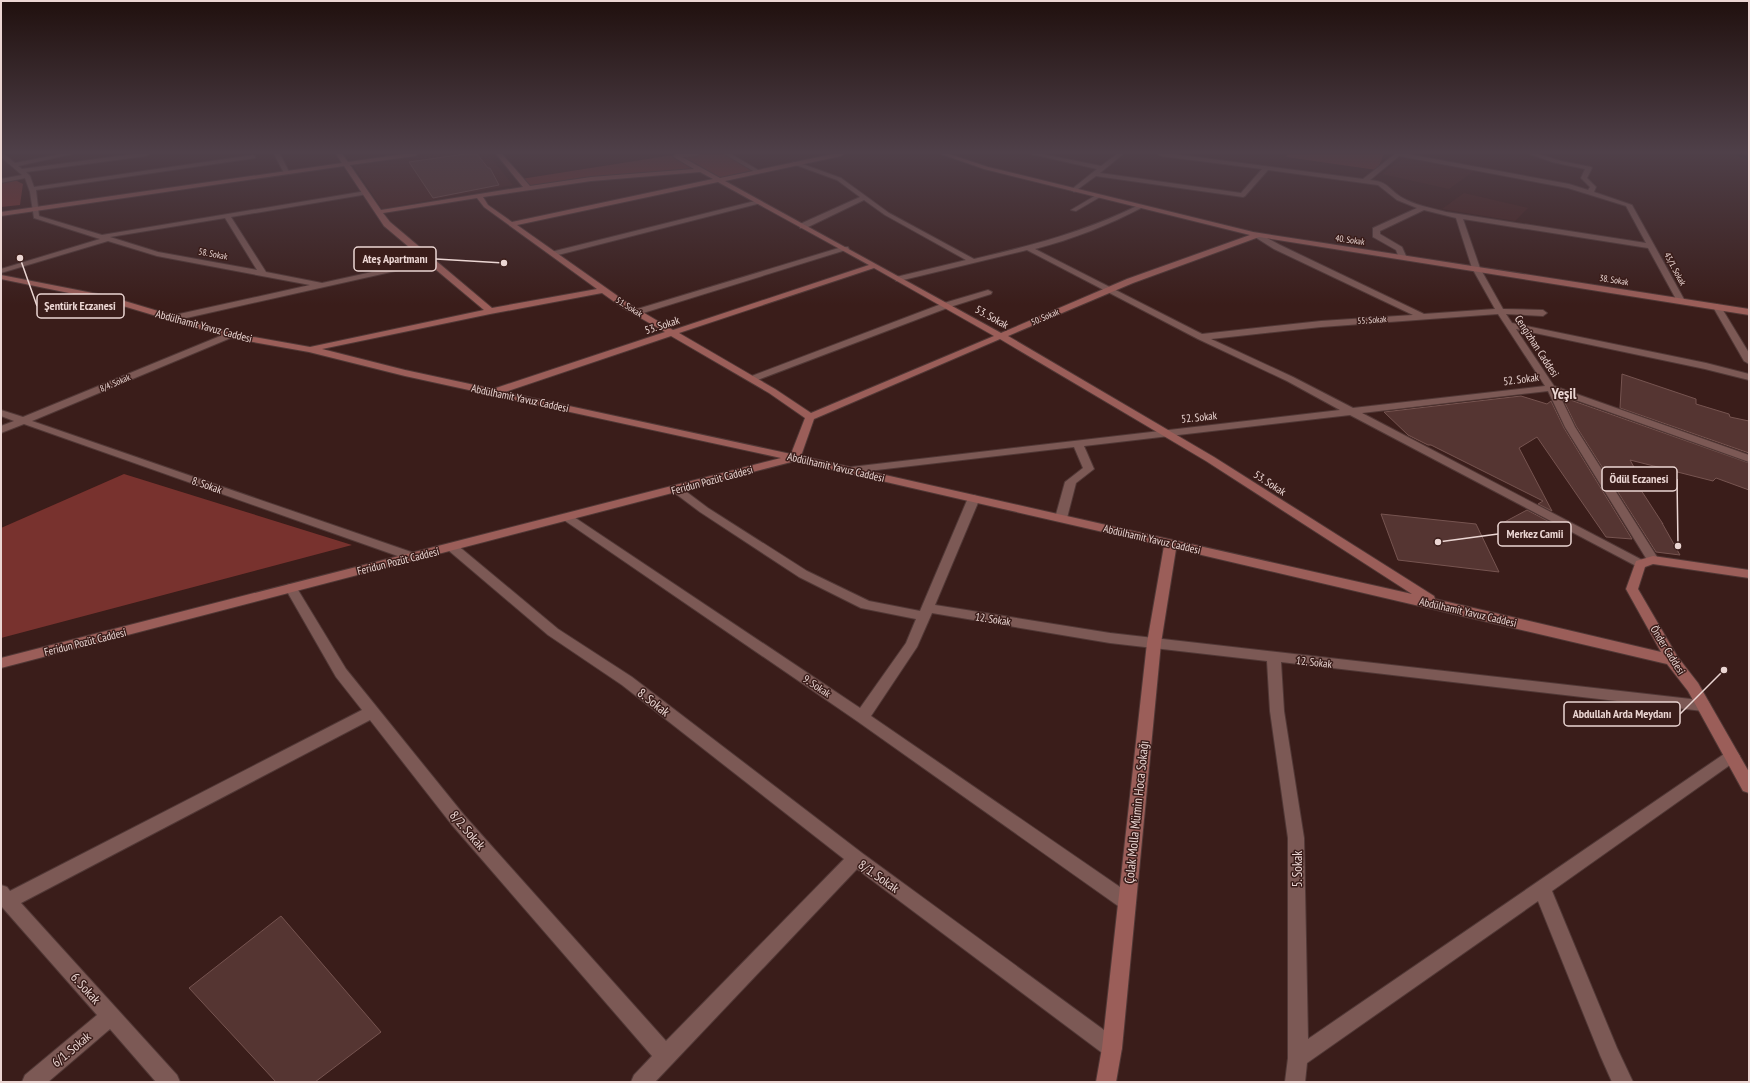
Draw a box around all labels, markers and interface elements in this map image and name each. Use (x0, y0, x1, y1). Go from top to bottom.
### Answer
street label: 40. Sokak (1335, 232, 1366, 247)
street label: 58. Sokak (198, 245, 229, 262)
callout: Ateş Apartmanı (354, 247, 436, 271)
street label: 43/1. Sokak (1662, 250, 1689, 288)
text: Ateş Apartmanı (361, 251, 428, 266)
street label: 38. Sokak (1599, 272, 1630, 287)
callout: Şentürk Eczanesi (37, 294, 124, 318)
street label: 51. Sokak (614, 294, 645, 319)
text: Şentürk Eczanesi (44, 298, 116, 313)
street label: 53. Sokak (973, 302, 1012, 332)
street label: Abdülhamit Yavuz Caddesi (154, 306, 254, 346)
street label: 50. Sokak (1029, 306, 1061, 327)
street label: Cengizhan Caddesi (1512, 312, 1562, 380)
street label: 53. Sokak (643, 313, 682, 337)
street label: 55. Sokak (1357, 313, 1387, 326)
street label: 52. Sokak (1502, 370, 1540, 388)
street label: 8/4. Sokak (98, 371, 132, 394)
street label: Abdülhamit Yavuz Caddesi (470, 381, 570, 415)
district label: Yeşil (1551, 384, 1577, 403)
street label: 52. Sokak (1180, 408, 1218, 426)
street label: Abdülhamit Yavuz Caddesi (786, 449, 886, 485)
street label: Feridun Pozüt Caddesi (670, 462, 754, 498)
street label: 53. Sokak (1251, 467, 1289, 499)
callout: Ödül Eczanesi (1602, 467, 1677, 491)
text: Ödül Eczanesi (1610, 471, 1669, 486)
street label: 8. Sokak (190, 473, 225, 497)
street label: Abdülhamit Yavuz Caddesi (1102, 521, 1202, 557)
callout: Merkez Camii (1498, 522, 1571, 546)
text: Merkez Camii (1507, 526, 1564, 541)
street label: Feridun Pozüt Caddesi (356, 544, 440, 578)
street label: Abdülhamit Yavuz Caddesi (1418, 594, 1518, 630)
street label: 12. Sokak (974, 609, 1013, 629)
street label: Önder Caddesi (1647, 623, 1689, 677)
street label: Feridun Pozüt Caddesi (43, 625, 127, 659)
street label: 12. Sokak (1295, 653, 1333, 671)
street label: 9. Sokak (800, 672, 834, 701)
street label: 8. Sokak (634, 684, 673, 720)
callout: Abdullah Arda Meydanı (1564, 702, 1680, 726)
text: Abdullah Arda Meydanı (1572, 706, 1672, 721)
street label: Çolak Molla Mümin Hoca Sokağı (1121, 740, 1152, 884)
street label: 8/2. Sokak (446, 807, 489, 853)
street label: 5. Sokak (1289, 851, 1306, 887)
street label: 8/1. Sokak (855, 856, 903, 897)
street label: 6. Sokak (67, 969, 104, 1008)
street label: 6/1. Sokak (48, 1028, 94, 1071)

